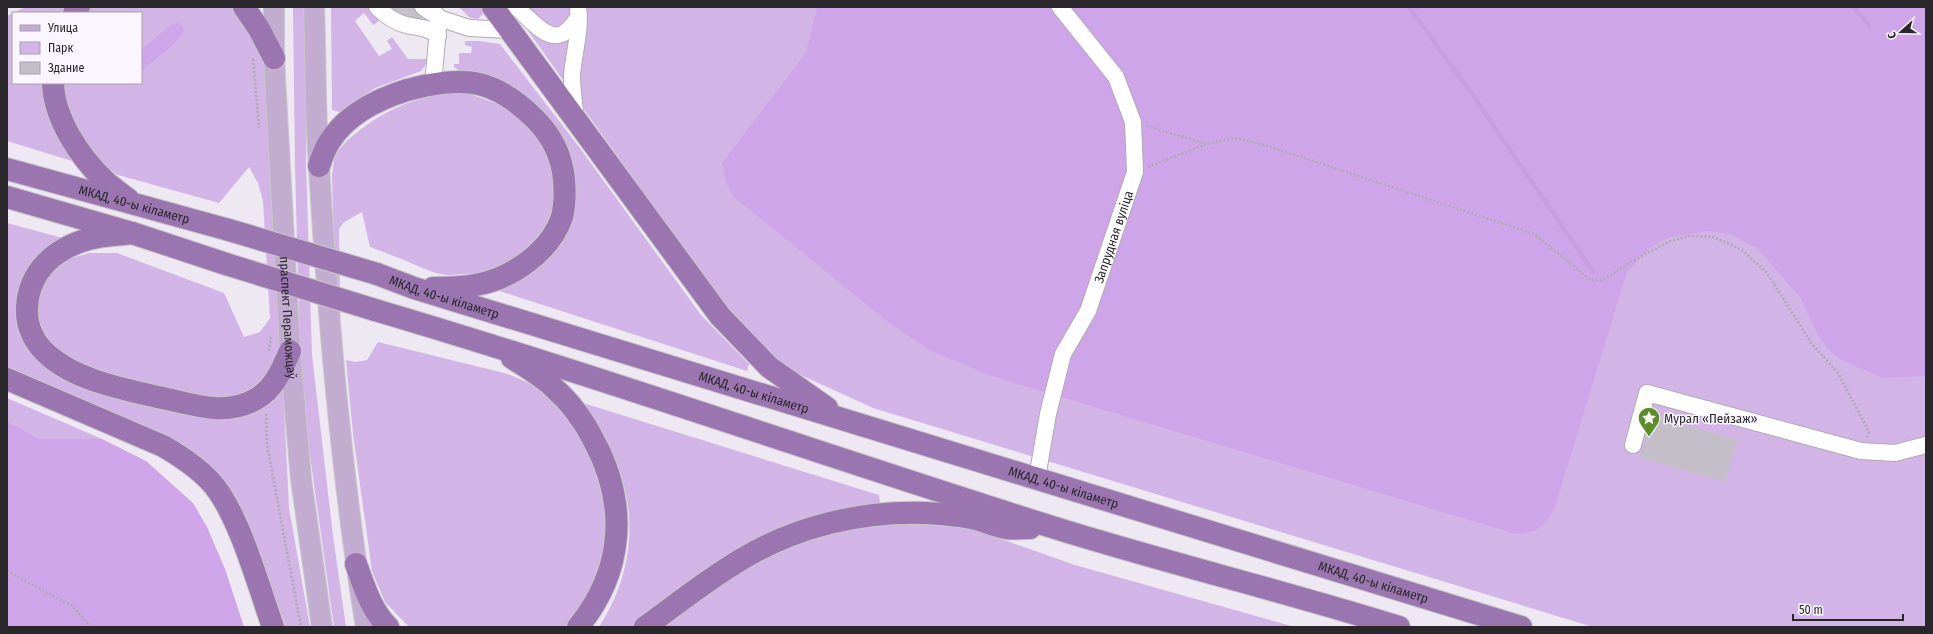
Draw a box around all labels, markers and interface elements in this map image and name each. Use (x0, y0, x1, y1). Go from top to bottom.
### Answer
legend (12, 12, 142, 84)
north arrow (1881, 12, 1921, 52)
text: Улица (47, 21, 78, 35)
text: С (1885, 30, 1899, 40)
text: Парк (48, 41, 74, 55)
text: Здание (48, 61, 84, 75)
street label: МКАД, 40-ы кіламетр (77, 182, 191, 227)
street label: Запрудная вуліца (1091, 189, 1136, 285)
street label: праспект Пераможцаў (277, 256, 299, 380)
street label: МКАД, 40-ы кіламетр (387, 272, 501, 322)
street label: МКАД, 40-ы кіламетр (697, 369, 811, 416)
place icon: Мурал «Пейзаж» (1636, 405, 1662, 438)
place label: Мурал «Пейзаж» (1664, 411, 1758, 426)
street label: МКАД, 40-ы кіламетр (1007, 464, 1120, 511)
street label: МКАД, 40-ы кіламетр (1316, 558, 1430, 606)
scale bar (1793, 596, 1903, 622)
text: 50 m (1799, 603, 1823, 617)

